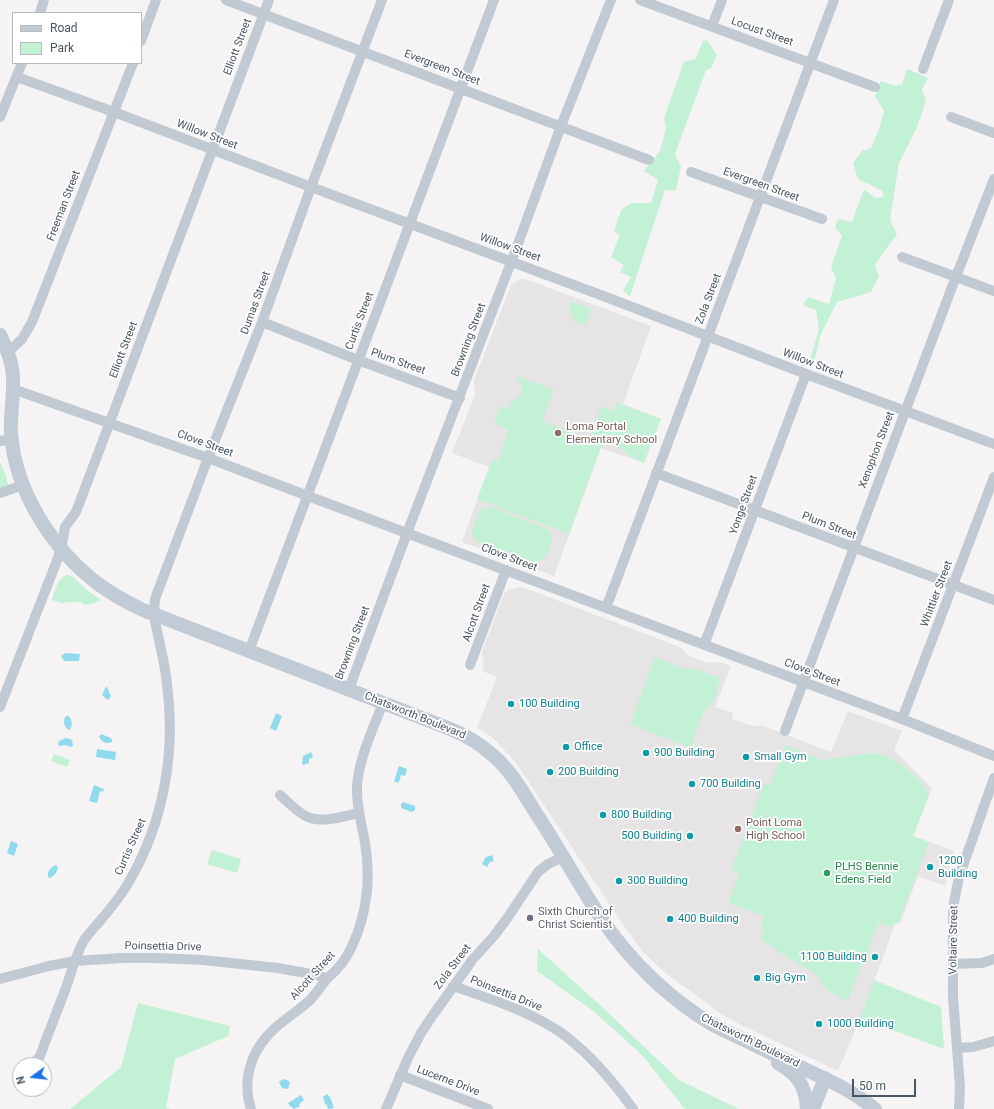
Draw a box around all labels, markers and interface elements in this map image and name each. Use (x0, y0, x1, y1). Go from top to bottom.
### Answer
legend (12, 12, 142, 64)
street label: Locust Street (729, 15, 795, 49)
street label: Elliott Street (221, 17, 255, 77)
text: Road (50, 21, 78, 35)
text: Park (50, 41, 74, 55)
street label: Evergreen Street (402, 47, 482, 89)
street label: Willow Street (175, 117, 239, 153)
street label: Evergreen Street (721, 165, 801, 205)
street label: Freeman Street (44, 169, 84, 243)
street label: Willow Street (478, 231, 542, 265)
street label: Dumas Street (238, 270, 274, 336)
street label: Zola Street (693, 272, 725, 326)
street label: Curtis Street (343, 290, 377, 352)
street label: Browning Street (449, 301, 489, 379)
street label: Elliott Street (107, 320, 141, 380)
street label: Plum Street (369, 346, 427, 378)
street label: Willow Street (781, 346, 845, 382)
street label: Xenophon Street (856, 410, 898, 490)
place label: Loma Portal Elementary School (566, 420, 657, 446)
street label: Clove Street (175, 428, 235, 460)
marker: Loma Portal Elementary School (553, 428, 563, 438)
street label: Yonge Street (727, 473, 761, 537)
street label: Plum Street (800, 510, 858, 542)
street label: Clove Street (479, 541, 539, 575)
street label: Whittier Street (918, 559, 956, 629)
street label: Alcott Street (460, 582, 494, 644)
street label: Browning Street (333, 604, 373, 682)
street label: Clove Street (782, 656, 842, 690)
street label: Chatsworth Boulevard (362, 690, 468, 742)
place label: 100 Building (519, 697, 580, 711)
marker: 100 Building (506, 699, 516, 709)
place label: Office (574, 740, 603, 754)
marker: Office (561, 742, 571, 752)
place label: 900 Building (654, 746, 715, 760)
marker: 900 Building (641, 748, 651, 758)
place label: Small Gym (754, 750, 807, 764)
marker: Small Gym (741, 752, 751, 762)
place label: 200 Building (558, 765, 619, 779)
marker: 200 Building (545, 767, 555, 777)
place label: 700 Building (700, 777, 761, 791)
marker: 700 Building (687, 779, 697, 789)
place label: 800 Building (611, 808, 672, 822)
marker: 800 Building (598, 810, 608, 820)
street label: Curtis Street (113, 816, 149, 878)
place label: Point Loma High School (746, 816, 805, 842)
marker: Point Loma High School (733, 824, 743, 834)
place label: 500 Building (621, 829, 682, 843)
marker: 500 Building (685, 831, 695, 841)
place label: 1200 Building (938, 854, 977, 880)
place label: PLHS Bennie Edens Field (835, 860, 898, 886)
marker: 1200 Building (925, 862, 935, 872)
marker: PLHS Bennie Edens Field (822, 868, 832, 878)
place label: 300 Building (627, 874, 688, 888)
marker: 300 Building (614, 876, 624, 886)
place label: Sixth Church of Christ Scientist (538, 905, 613, 931)
street label: Voltaire Street (947, 905, 961, 975)
place label: 400 Building (678, 912, 739, 926)
marker: Sixth Church of Christ Scientist (525, 913, 535, 923)
marker: 400 Building (665, 914, 675, 924)
street label: Poinsettia Drive (125, 940, 201, 954)
street label: Zola Street (432, 942, 474, 992)
street label: Alcott Street (288, 949, 338, 1003)
place label: 1100 Building (800, 950, 867, 964)
marker: 1100 Building (870, 952, 880, 962)
place label: Big Gym (765, 971, 806, 985)
marker: Big Gym (752, 973, 762, 983)
street label: Poinsettia Drive (468, 974, 544, 1014)
street label: Chatsworth Boulevard (699, 1011, 801, 1071)
place label: 1000 Building (827, 1017, 894, 1031)
marker: 1000 Building (814, 1019, 824, 1029)
north arrow (12, 1057, 52, 1097)
street label: Lucerne Drive (415, 1063, 481, 1099)
scale bar (854, 1071, 918, 1097)
text: N (14, 1075, 28, 1085)
text: 50 m (859, 1079, 886, 1093)

